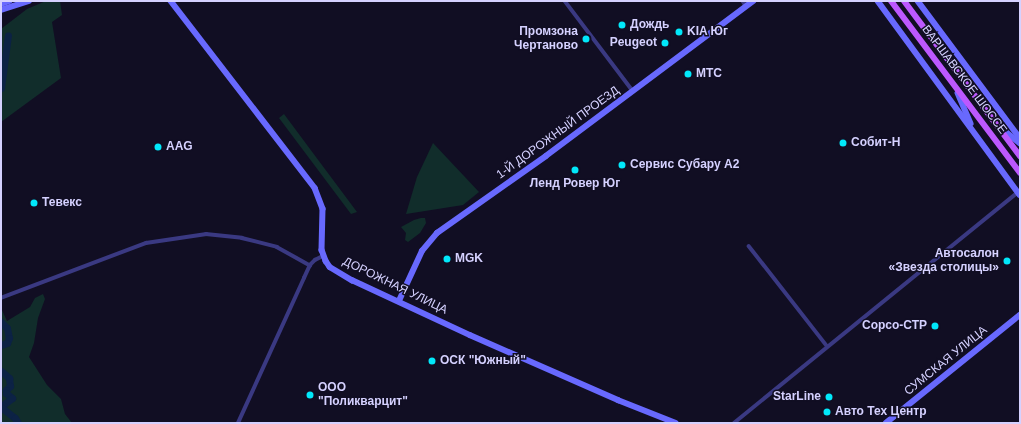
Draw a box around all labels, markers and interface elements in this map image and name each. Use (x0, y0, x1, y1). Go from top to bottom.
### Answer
place label: Дождь (630, 18, 669, 32)
marker: Дождь (617, 20, 627, 30)
street label: ВАРШАВСКОЕ ШОССЕ (919, 23, 1009, 137)
place label: Промзона Чертаново (514, 25, 578, 53)
place label: KIA Юг (687, 25, 728, 39)
marker: KIA Юг (674, 27, 684, 37)
marker: Промзона Чертаново (581, 34, 591, 44)
place label: Peugeot (610, 36, 657, 50)
marker: Peugeot (660, 38, 670, 48)
place label: МТС (696, 67, 722, 81)
marker: МТС (683, 69, 693, 79)
street label: 1-Й ДОРОЖНЫЙ ПРОЕЗД (494, 84, 622, 182)
place label: Собит-Н (851, 136, 900, 150)
marker: Собит-Н (838, 138, 848, 148)
place label: AAG (166, 140, 193, 154)
marker: AAG (153, 142, 163, 152)
place label: Сервис Субару А2 (630, 158, 739, 172)
marker: Сервис Субару А2 (617, 160, 627, 170)
marker: Ленд Ровер Юг (570, 165, 580, 175)
place label: Ленд Ровер Юг (530, 177, 620, 191)
place label: Тевекс (42, 196, 82, 210)
marker: Тевекс (29, 198, 39, 208)
place label: Автосалон «Звезда столицы» (889, 247, 999, 275)
place label: MGK (455, 252, 483, 266)
street label: ДОРОЖНАЯ УЛИЦА (340, 254, 450, 318)
marker: MGK (442, 254, 452, 264)
marker: Автосалон «Звезда столицы» (1002, 256, 1012, 266)
place label: Сорсо-СТР (862, 319, 927, 333)
marker: Сорсо-СТР (930, 321, 940, 331)
street label: СУМСКАЯ УЛИЦА (902, 323, 990, 399)
place label: ОСК "Южный" (440, 354, 526, 368)
marker: ОСК "Южный" (427, 356, 437, 366)
place label: ООО "Поликварцит" (318, 381, 408, 409)
marker: ООО "Поликварцит" (305, 390, 315, 400)
place label: StarLine (773, 390, 821, 404)
marker: StarLine (824, 392, 834, 402)
place label: Авто Тех Центр (835, 405, 927, 419)
marker: Авто Тех Центр (822, 407, 832, 417)

